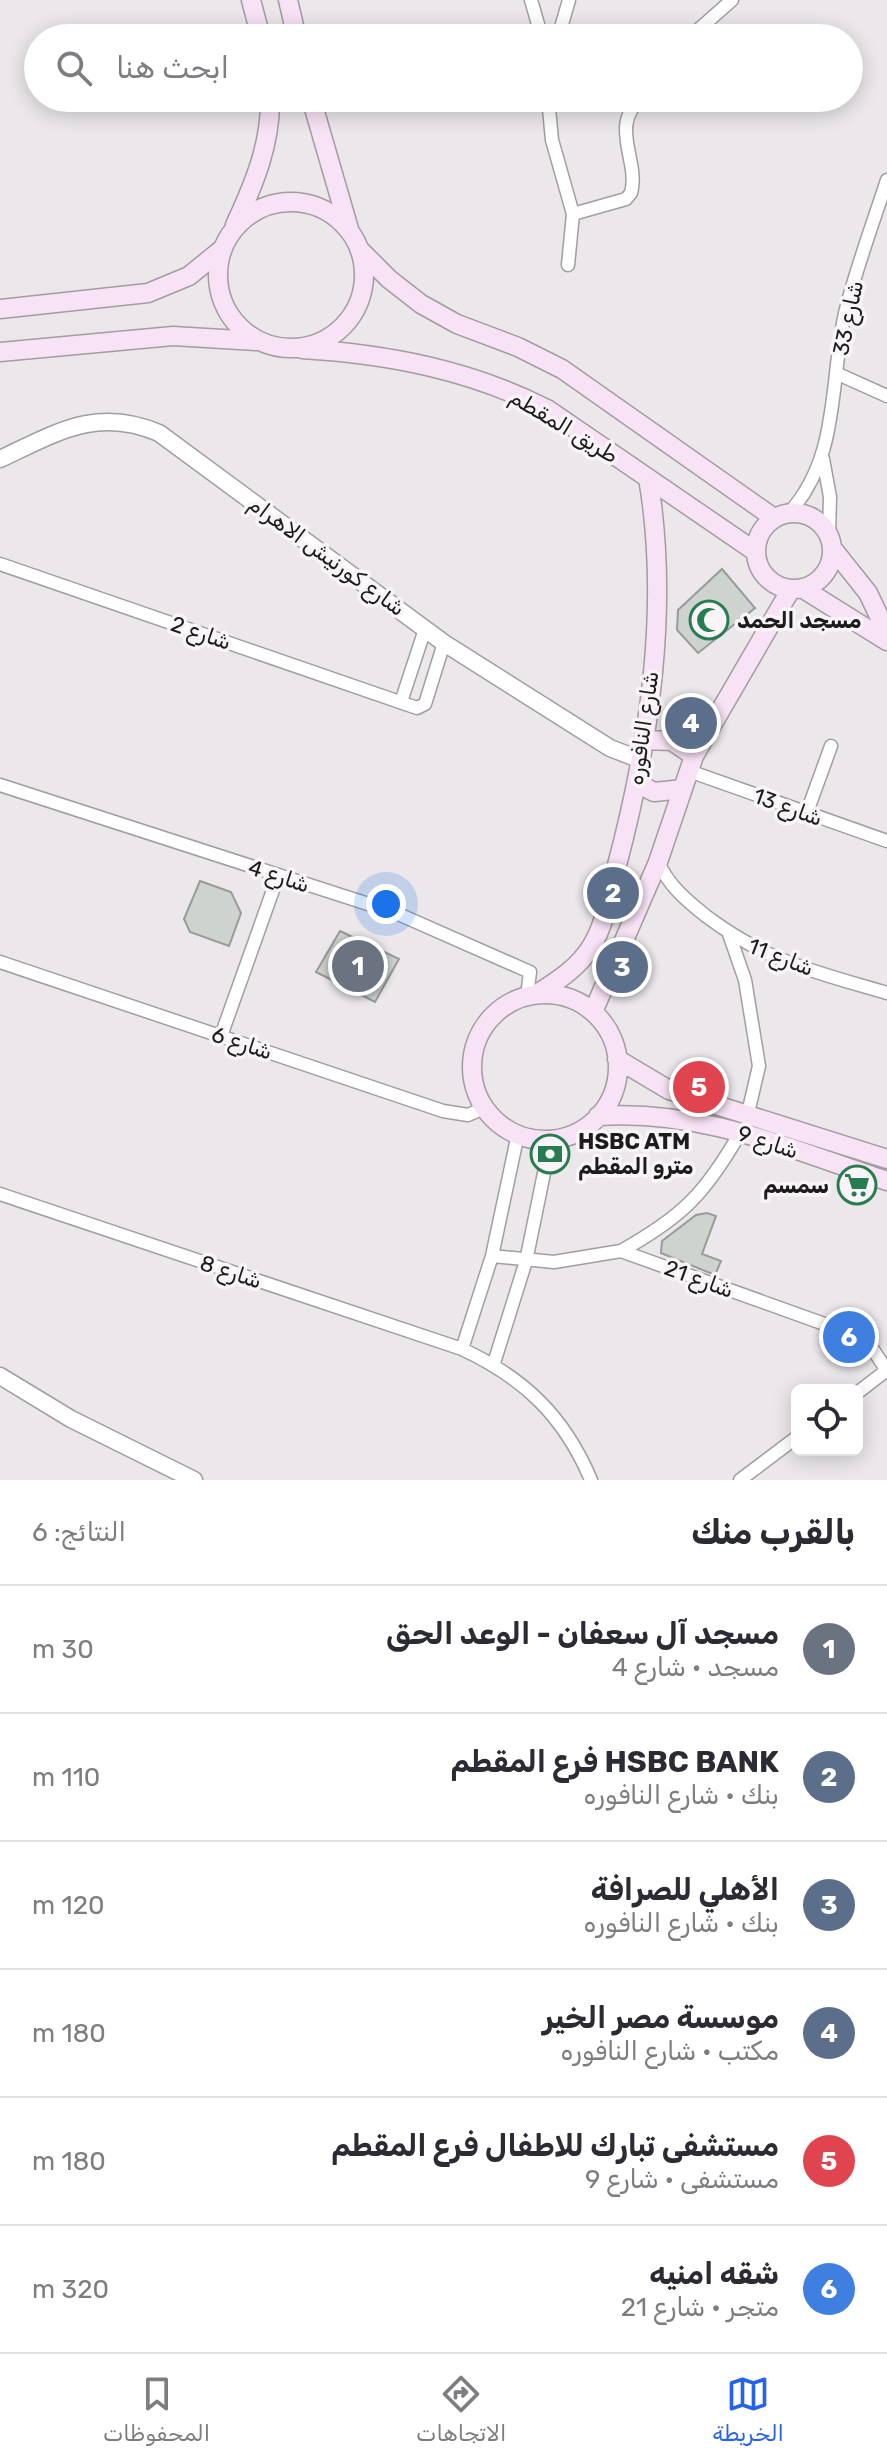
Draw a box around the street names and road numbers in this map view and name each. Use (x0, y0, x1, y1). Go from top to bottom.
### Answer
street label: شارع 33 (827, 278, 871, 358)
street label: طريق المقطم (504, 383, 623, 470)
street label: شارع كورنيش الاهرام (242, 490, 410, 623)
street label: شارع 2 (167, 610, 235, 658)
street label: شارع النافوره (622, 669, 666, 787)
street label: شارع 13 (749, 782, 826, 834)
street label: شارع 4 (244, 853, 313, 900)
street label: شارع 11 (744, 932, 818, 984)
street label: شارع 6 (207, 1020, 276, 1067)
street label: شارع 9 (734, 1120, 802, 1166)
street label: شارع 8 (196, 1249, 265, 1297)
street label: شارع 21 (660, 1254, 737, 1306)

